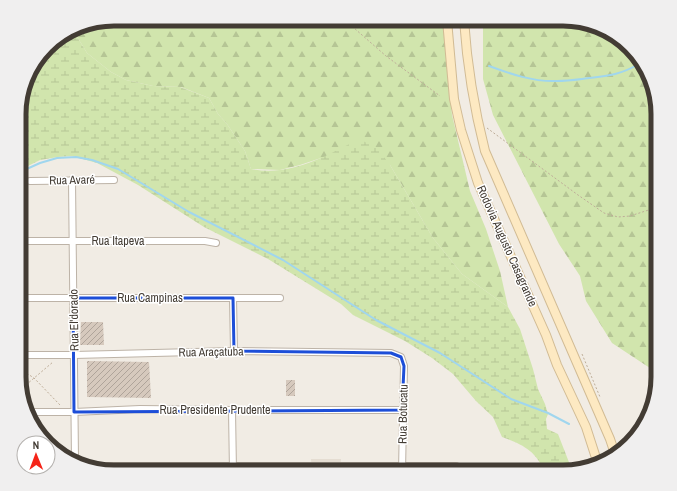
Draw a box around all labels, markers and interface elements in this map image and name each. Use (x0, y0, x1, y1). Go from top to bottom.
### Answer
street label: Rua Avaré (49, 172, 95, 188)
street label: Rodovia Augusto Casagrande (473, 183, 541, 309)
street label: Rua Itapeva (91, 233, 145, 249)
street label: Rua El'dorado (65, 289, 83, 351)
street label: Rua Campinas (117, 290, 183, 306)
street label: Rua Araçatuba (178, 343, 244, 361)
street label: Rua Botucatu (394, 384, 412, 444)
street label: Rua Presidente Prudente (159, 402, 271, 418)
north arrow (16, 435, 56, 475)
text: N (32, 438, 39, 452)

